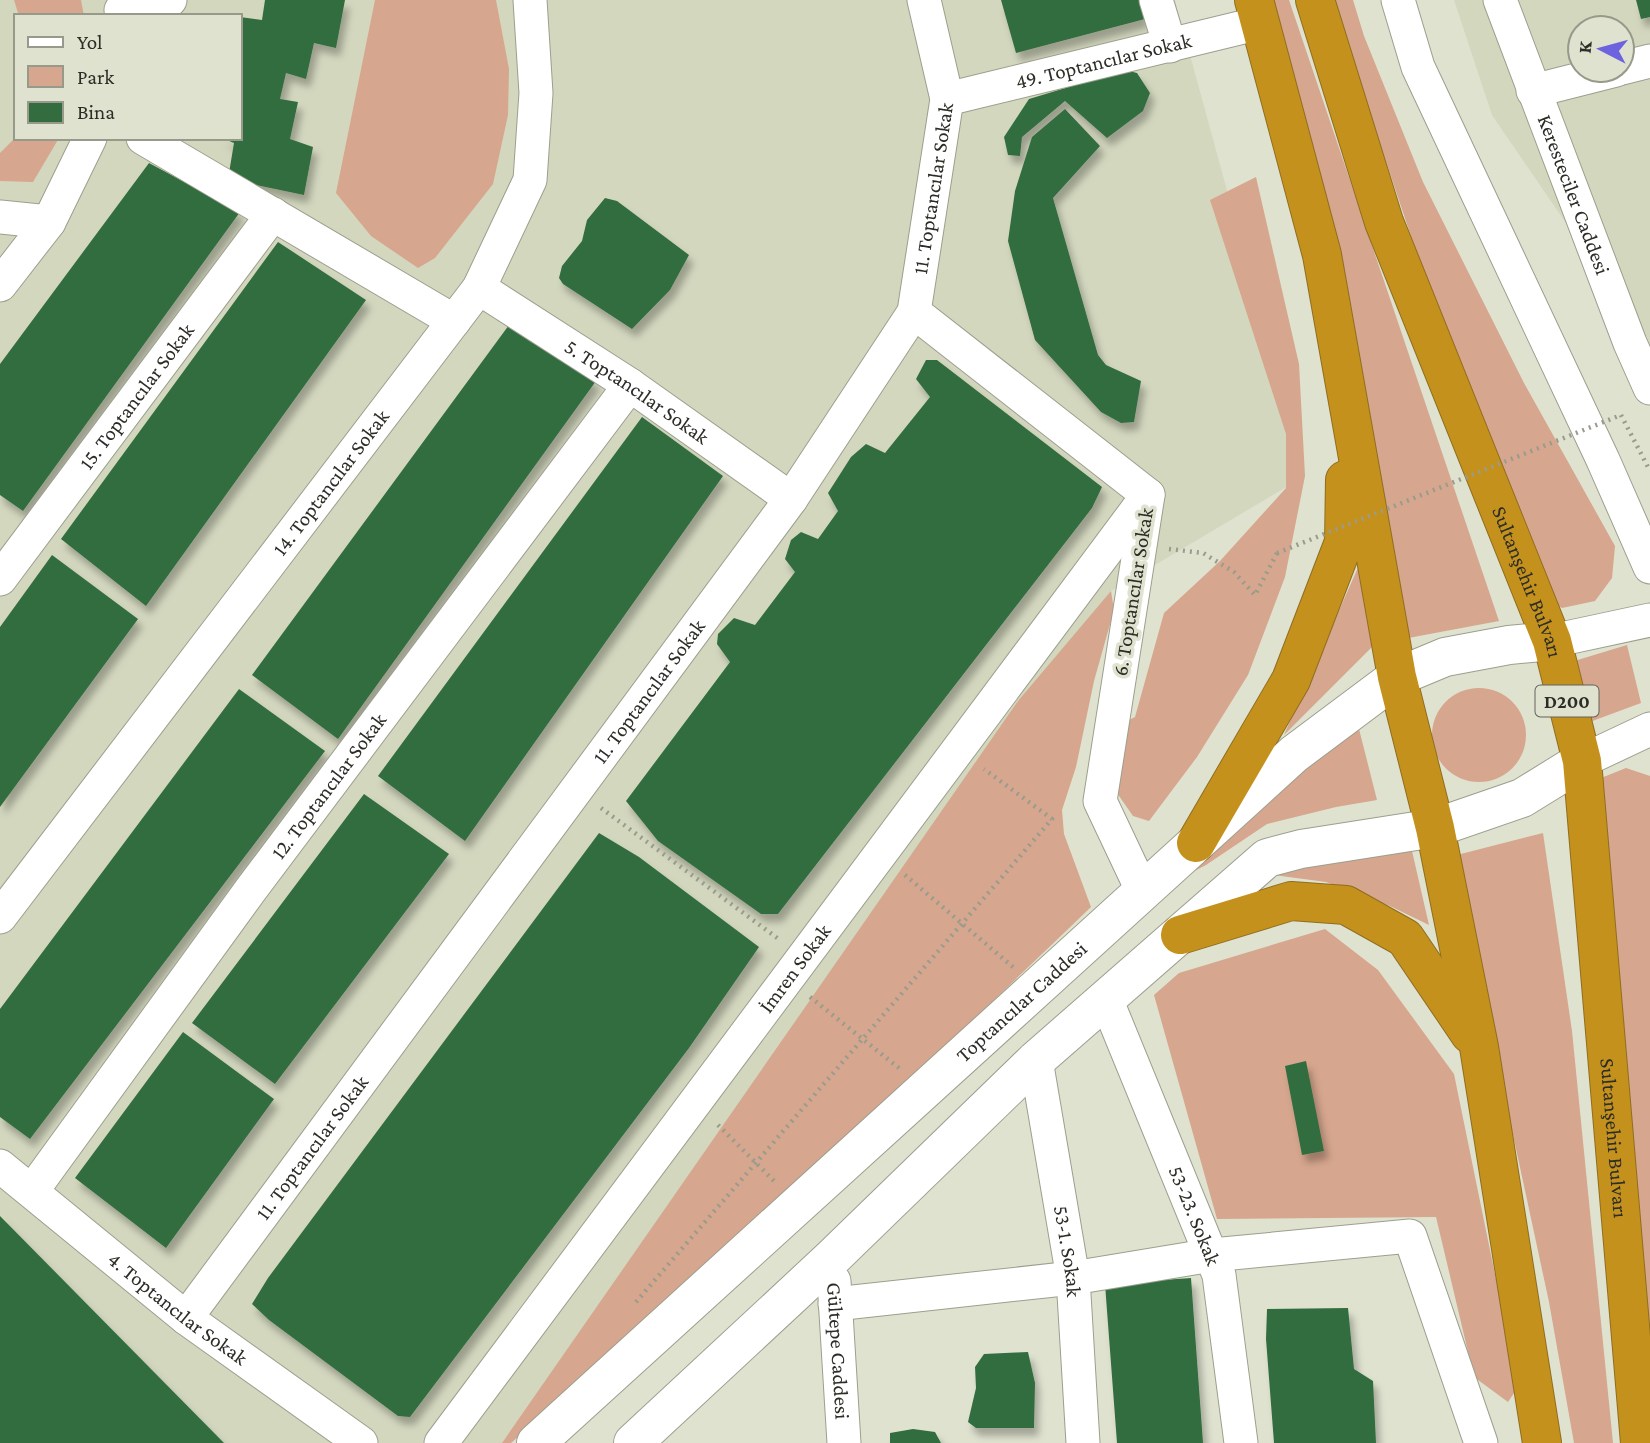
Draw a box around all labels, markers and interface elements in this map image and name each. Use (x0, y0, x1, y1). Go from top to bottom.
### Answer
legend (14, 14, 242, 140)
north arrow (1566, 14, 1636, 84)
street label: 49. Toptancılar Sokak (1013, 28, 1194, 94)
text: Yol (77, 30, 103, 54)
text: K (1574, 39, 1596, 54)
text: Park (77, 65, 114, 89)
text: Bina (77, 100, 115, 124)
street label: 11. Toptancılar Sokak (908, 101, 958, 276)
street label: Keresteciler Caddesi (1533, 111, 1615, 278)
street label: 15. Toptancılar Sokak (74, 319, 199, 474)
street label: 5. Toptancılar Sokak (560, 334, 714, 449)
street label: 14. Toptancılar Sokak (268, 405, 394, 560)
street label: Sultanşehir Bulvarı (1487, 503, 1568, 660)
street label: 6. Toptancılar Sokak (1108, 506, 1158, 678)
street label: 11. Toptancılar Sokak (588, 615, 710, 768)
road number: D200 (1536, 686, 1598, 716)
street label: 12. Toptancılar Sokak (266, 708, 391, 864)
street label: İmren Sokak (754, 919, 836, 1018)
street label: Toptancılar Caddesi (951, 936, 1092, 1067)
street label: Sultanşehir Bulvarı (1595, 1057, 1633, 1219)
street label: 11. Toptancılar Sokak (251, 1071, 373, 1224)
street label: 53-23. Sokak (1164, 1162, 1226, 1269)
street label: 53-1. Sokak (1049, 1204, 1086, 1298)
street label: 4. Toptancılar Sokak (103, 1247, 252, 1370)
street label: Gültepe Caddesi (822, 1282, 855, 1421)

